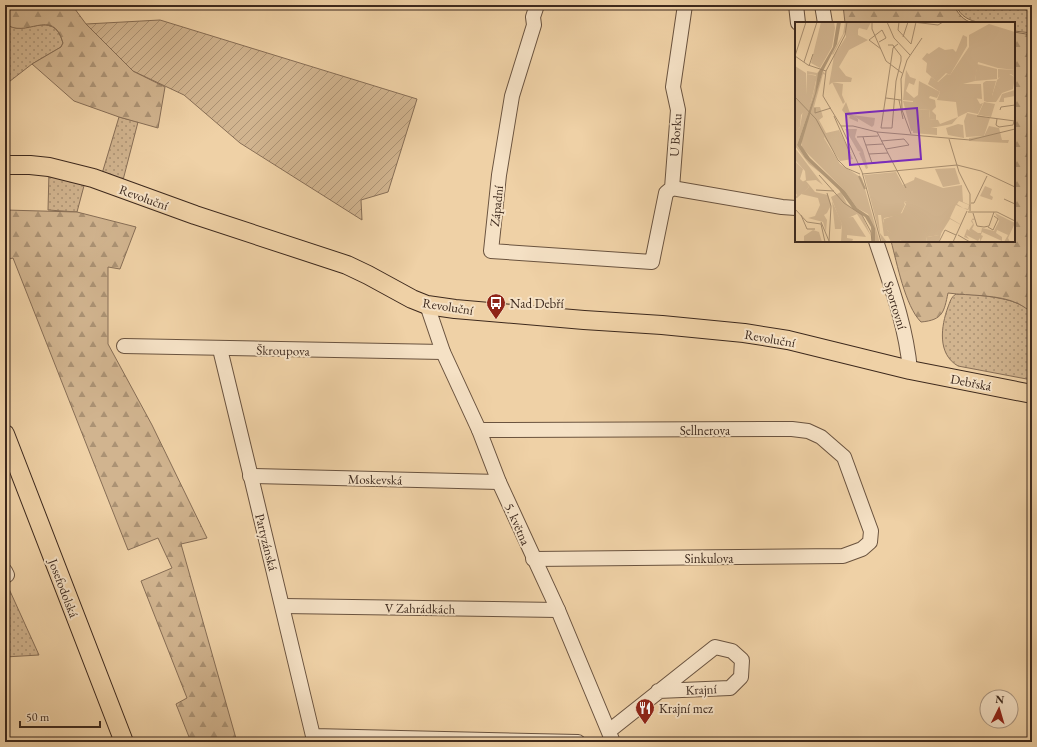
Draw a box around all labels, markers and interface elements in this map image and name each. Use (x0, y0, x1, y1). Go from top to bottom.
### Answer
inset map (795, 22, 1015, 242)
street label: U Borku (666, 113, 686, 157)
street label: Revoluční (117, 181, 171, 214)
street label: Západní (486, 184, 507, 227)
street label: Sportovní (880, 279, 911, 332)
bus stop icon: Nad Debří (485, 292, 507, 320)
street label: Revoluční (421, 294, 475, 319)
place label: Nad Debří (510, 295, 565, 312)
street label: Revoluční (743, 326, 797, 351)
street label: Škroupova (256, 342, 311, 359)
street label: Debřská (949, 370, 994, 395)
street label: Sellnerova (680, 422, 731, 439)
street label: Moskevská (348, 471, 403, 488)
street label: 5. května (501, 500, 535, 549)
street label: Partyzánská (251, 512, 282, 573)
street label: Sinkulova (684, 550, 734, 567)
street label: Josefodolská (44, 555, 83, 621)
street label: V Zahrádkách (385, 599, 456, 618)
street label: Krajní (685, 680, 718, 699)
north arrow (979, 689, 1019, 729)
text: N (995, 692, 1005, 706)
restaurant icon: Krajní mez (634, 697, 656, 725)
place label: Krajní mez (659, 700, 713, 717)
scale bar (20, 703, 100, 729)
text: 50 m (26, 709, 50, 725)

